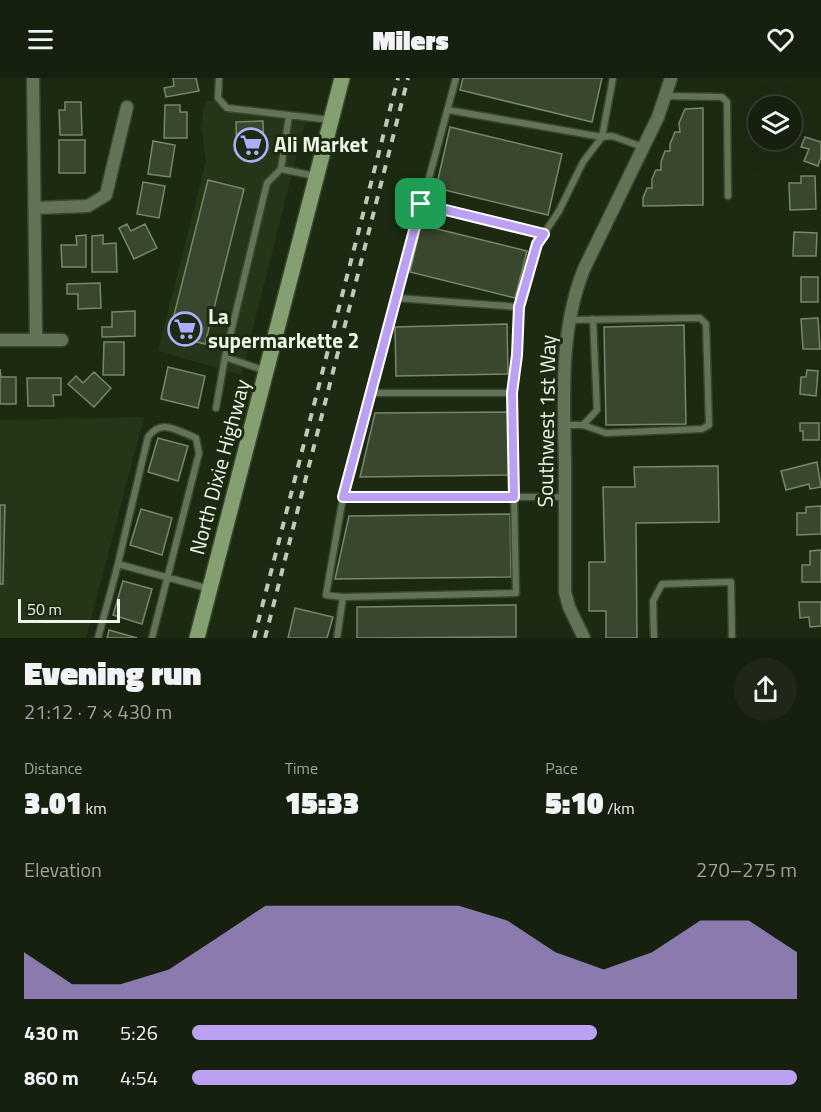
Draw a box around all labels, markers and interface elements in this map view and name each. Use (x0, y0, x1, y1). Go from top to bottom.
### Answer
text: Milers (372, 19, 449, 60)
icon: menu (24, 23, 57, 56)
icon: heart (764, 23, 797, 56)
map controls (748, 96, 802, 150)
button: layers (748, 96, 802, 150)
supermarket icon: Ali Market (233, 127, 269, 163)
place label: Ali Market (274, 128, 368, 160)
pin (395, 178, 446, 229)
icon: arrive (404, 187, 437, 220)
place label: La supermarkette 2 (208, 300, 359, 356)
supermarket icon: La supermarkette 2 (167, 311, 203, 347)
street label: Southwest 1st Way (528, 334, 564, 508)
street label: North Dixie Highway (180, 375, 258, 558)
scale bar (18, 596, 120, 624)
text: 50 m (27, 597, 62, 621)
text: Evening run (24, 648, 201, 698)
button: share (734, 658, 797, 721)
text: 21:12 · 7 × 430 m (24, 696, 172, 727)
text: Distance (24, 756, 82, 780)
text: Time (285, 756, 318, 780)
text: Pace (545, 756, 578, 780)
text: 3.01 (24, 780, 82, 826)
text: 15:33 (285, 780, 359, 826)
text: 5:10 (545, 780, 603, 826)
text: km (82, 796, 107, 820)
text: /km (603, 796, 635, 820)
text: Elevation (24, 854, 102, 885)
text: 270–275 m (696, 854, 797, 885)
text: 430 m (24, 1017, 79, 1048)
text: 5:26 (120, 1017, 158, 1048)
text: 860 m (24, 1062, 79, 1093)
text: 4:54 (120, 1062, 158, 1093)

